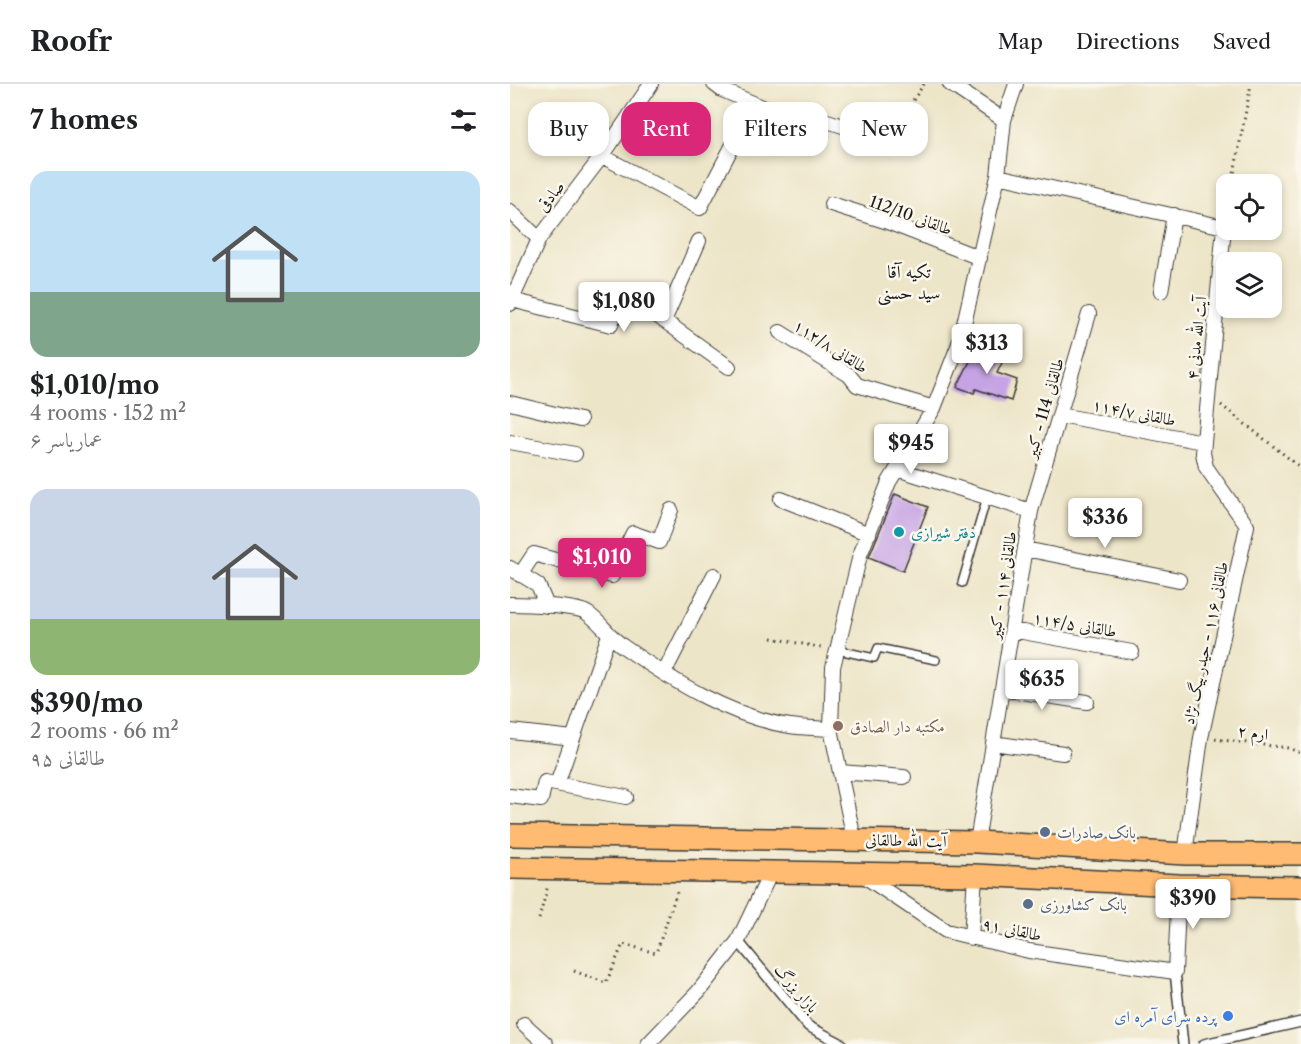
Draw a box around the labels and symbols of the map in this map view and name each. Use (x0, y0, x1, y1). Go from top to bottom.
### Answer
street label: صادقی (532, 177, 568, 215)
street label: طالقانی 112/10 (867, 191, 955, 239)
district label: تکیه آقا سید حسنی (877, 261, 941, 306)
pin: $1,080 (575, 282, 673, 333)
street label: ۴ آیت الله مدنی (1180, 294, 1211, 381)
street label: طالقانی ۱۱۲/۸ (790, 315, 872, 377)
pin: $313 (951, 324, 1023, 375)
street label: طالقانی 114 - کبیر (1020, 356, 1068, 462)
street label: طالقانی ۱۱۴/۷ (1091, 394, 1177, 430)
pin: $945 (875, 424, 947, 475)
pin: $336 (1069, 498, 1141, 549)
place label: دفتر شیرازی (911, 522, 976, 542)
marker: دفتر شیرازی (892, 525, 906, 539)
street label: طالقانی ۱۱۴ - کبیر (983, 530, 1020, 642)
pin: $1,010 (553, 538, 651, 589)
street label: طالقانی ۱۱۶ - حیدر بیگ نژاد (1178, 560, 1233, 727)
street label: طالقانی ۱۱۴/۵ (1032, 607, 1118, 641)
pin: $635 (1006, 660, 1078, 711)
place label: مکتبه دار الصادق (850, 716, 945, 736)
marker: مکتبه دار الصادق (831, 719, 845, 733)
street label: ارم ۲ (1236, 720, 1269, 749)
place label: بانک صادرات (1057, 822, 1136, 842)
marker: بانک صادرات (1038, 825, 1052, 839)
street label: آیت الله طالقانی (865, 827, 948, 852)
pin: $390 (1157, 879, 1229, 930)
place label: بانک کشاورزی (1040, 894, 1127, 914)
marker: بانک کشاورزی (1021, 897, 1035, 911)
street label: طالقانی ۹۱ (981, 913, 1043, 945)
street label: بازار بزرگ (771, 959, 823, 1017)
place label: پرده سرای آمره ای (1114, 1006, 1218, 1028)
marker: پرده سرای آمره ای (1221, 1009, 1235, 1023)

